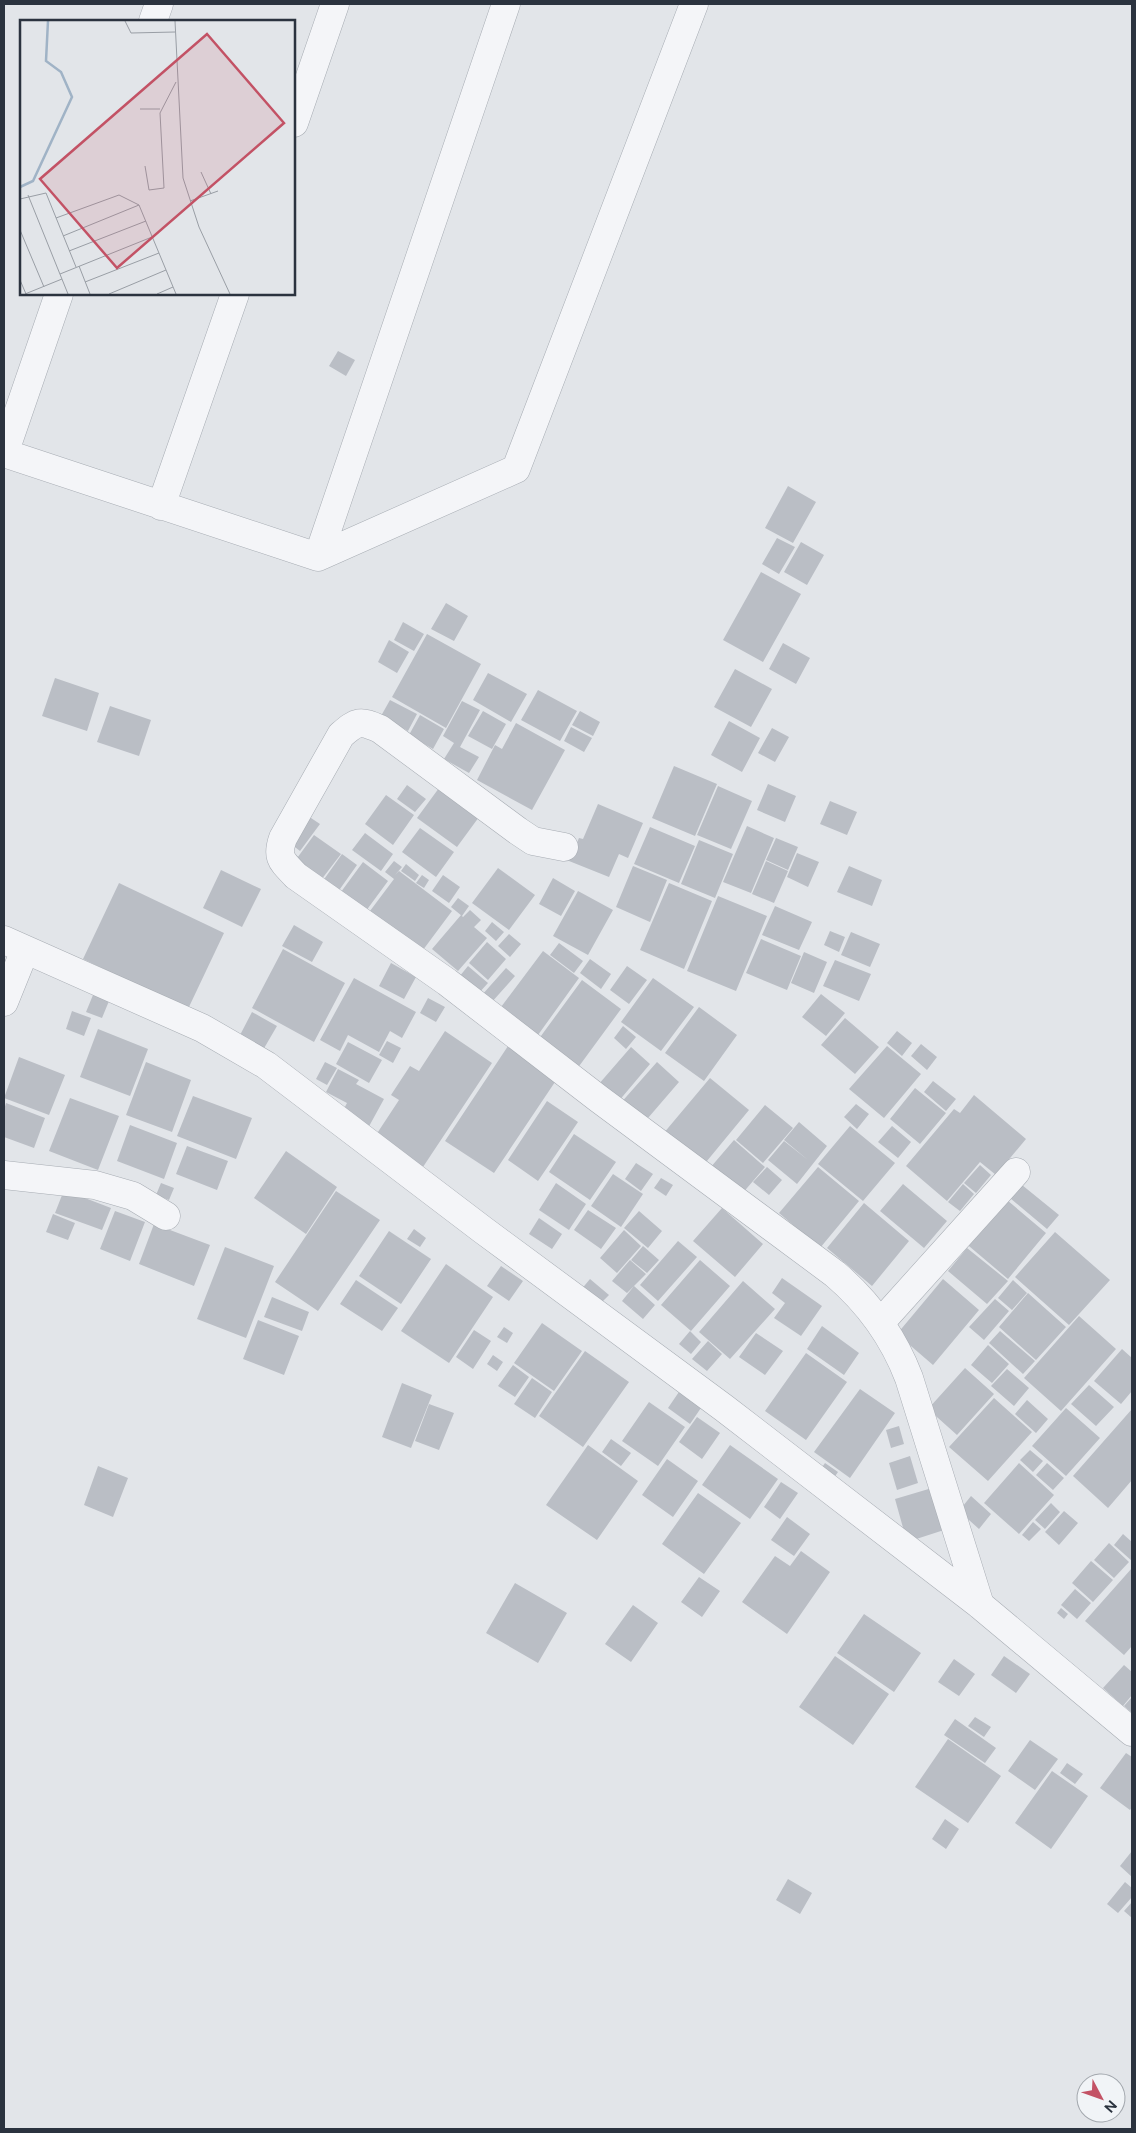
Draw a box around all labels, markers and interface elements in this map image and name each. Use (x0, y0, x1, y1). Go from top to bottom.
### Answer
inset map (20, 20, 295, 295)
north arrow (1076, 2073, 1126, 2123)
text: N (1100, 2097, 1120, 2116)

